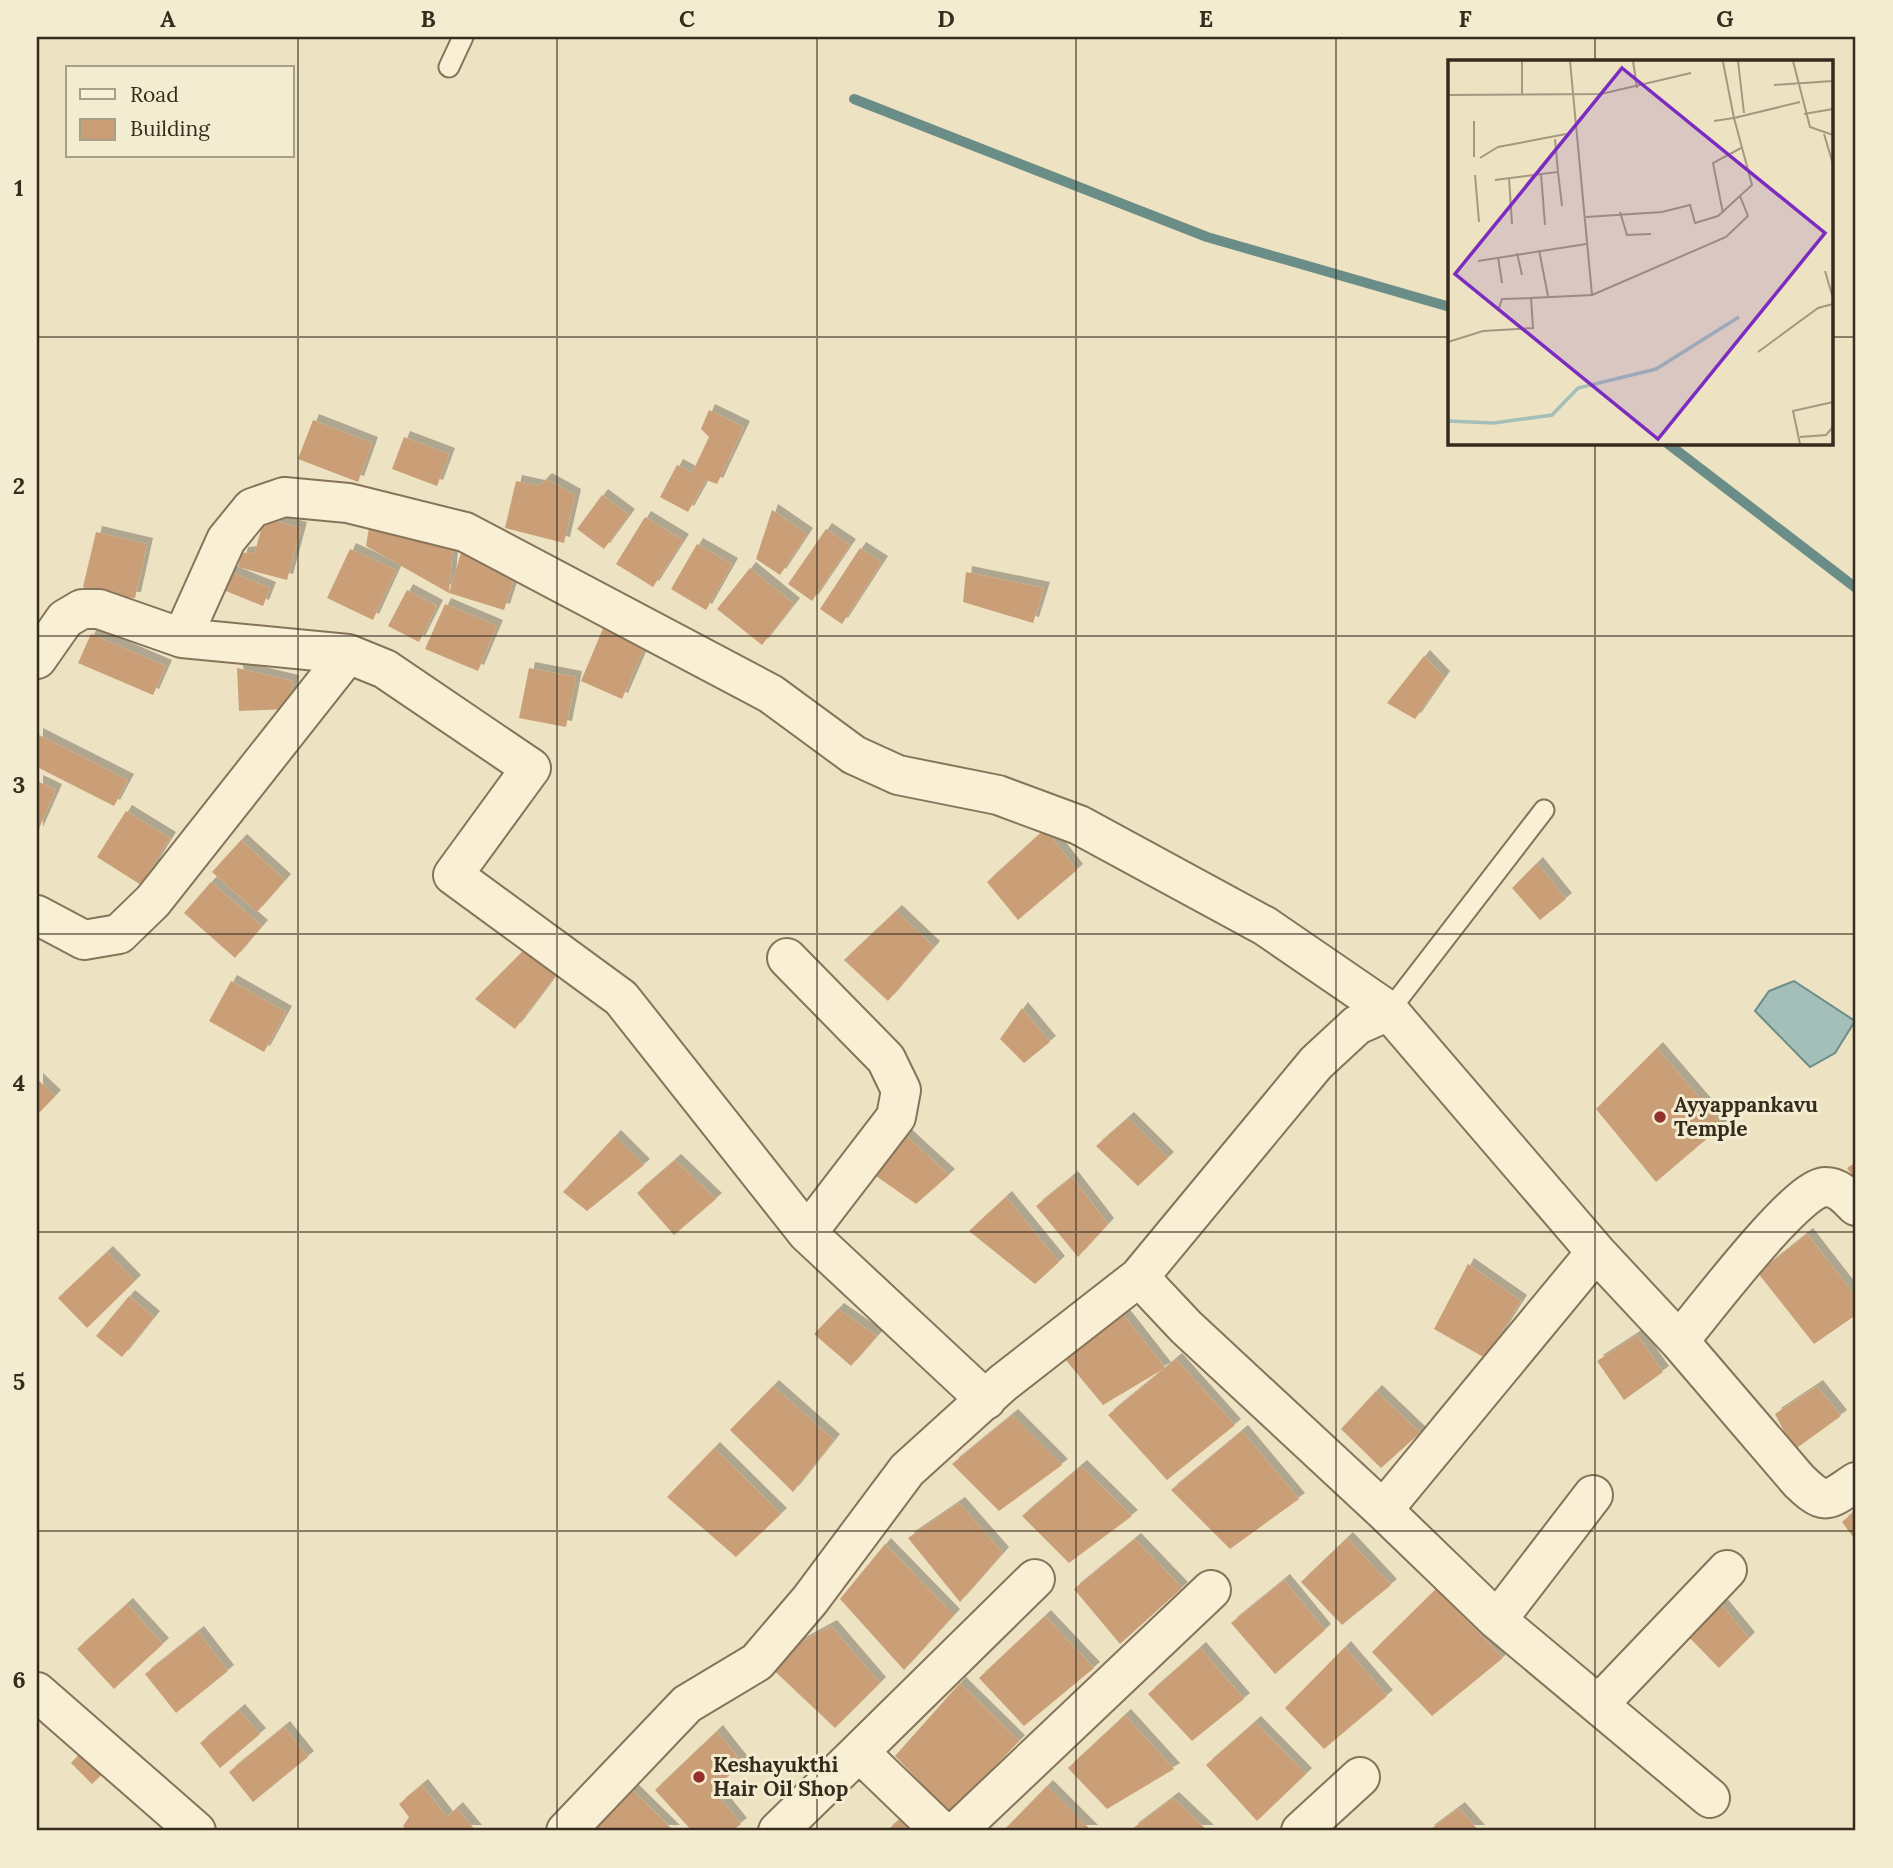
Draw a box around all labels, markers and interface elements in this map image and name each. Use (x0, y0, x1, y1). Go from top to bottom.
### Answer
text: A (160, 4, 176, 33)
text: B (420, 4, 436, 33)
text: C (679, 4, 695, 33)
text: D (937, 4, 955, 33)
text: E (1199, 4, 1213, 33)
text: F (1458, 4, 1472, 33)
text: G (1716, 4, 1734, 33)
inset map (1448, 60, 1834, 444)
legend (66, 66, 294, 158)
text: Road (130, 81, 179, 108)
text: Building (130, 115, 210, 142)
text: 1 (14, 173, 24, 202)
text: 2 (13, 471, 25, 500)
text: 3 (13, 770, 25, 799)
text: 4 (13, 1068, 25, 1097)
place label: Ayyappankavu Temple (1674, 1091, 1818, 1142)
marker: Ayyappankavu Temple (1652, 1109, 1668, 1125)
text: 5 (13, 1367, 25, 1396)
text: 6 (12, 1665, 26, 1694)
place label: Keshayukthi Hair Oil Shop (713, 1751, 848, 1802)
marker: Keshayukthi Hair Oil Shop (691, 1769, 707, 1785)

